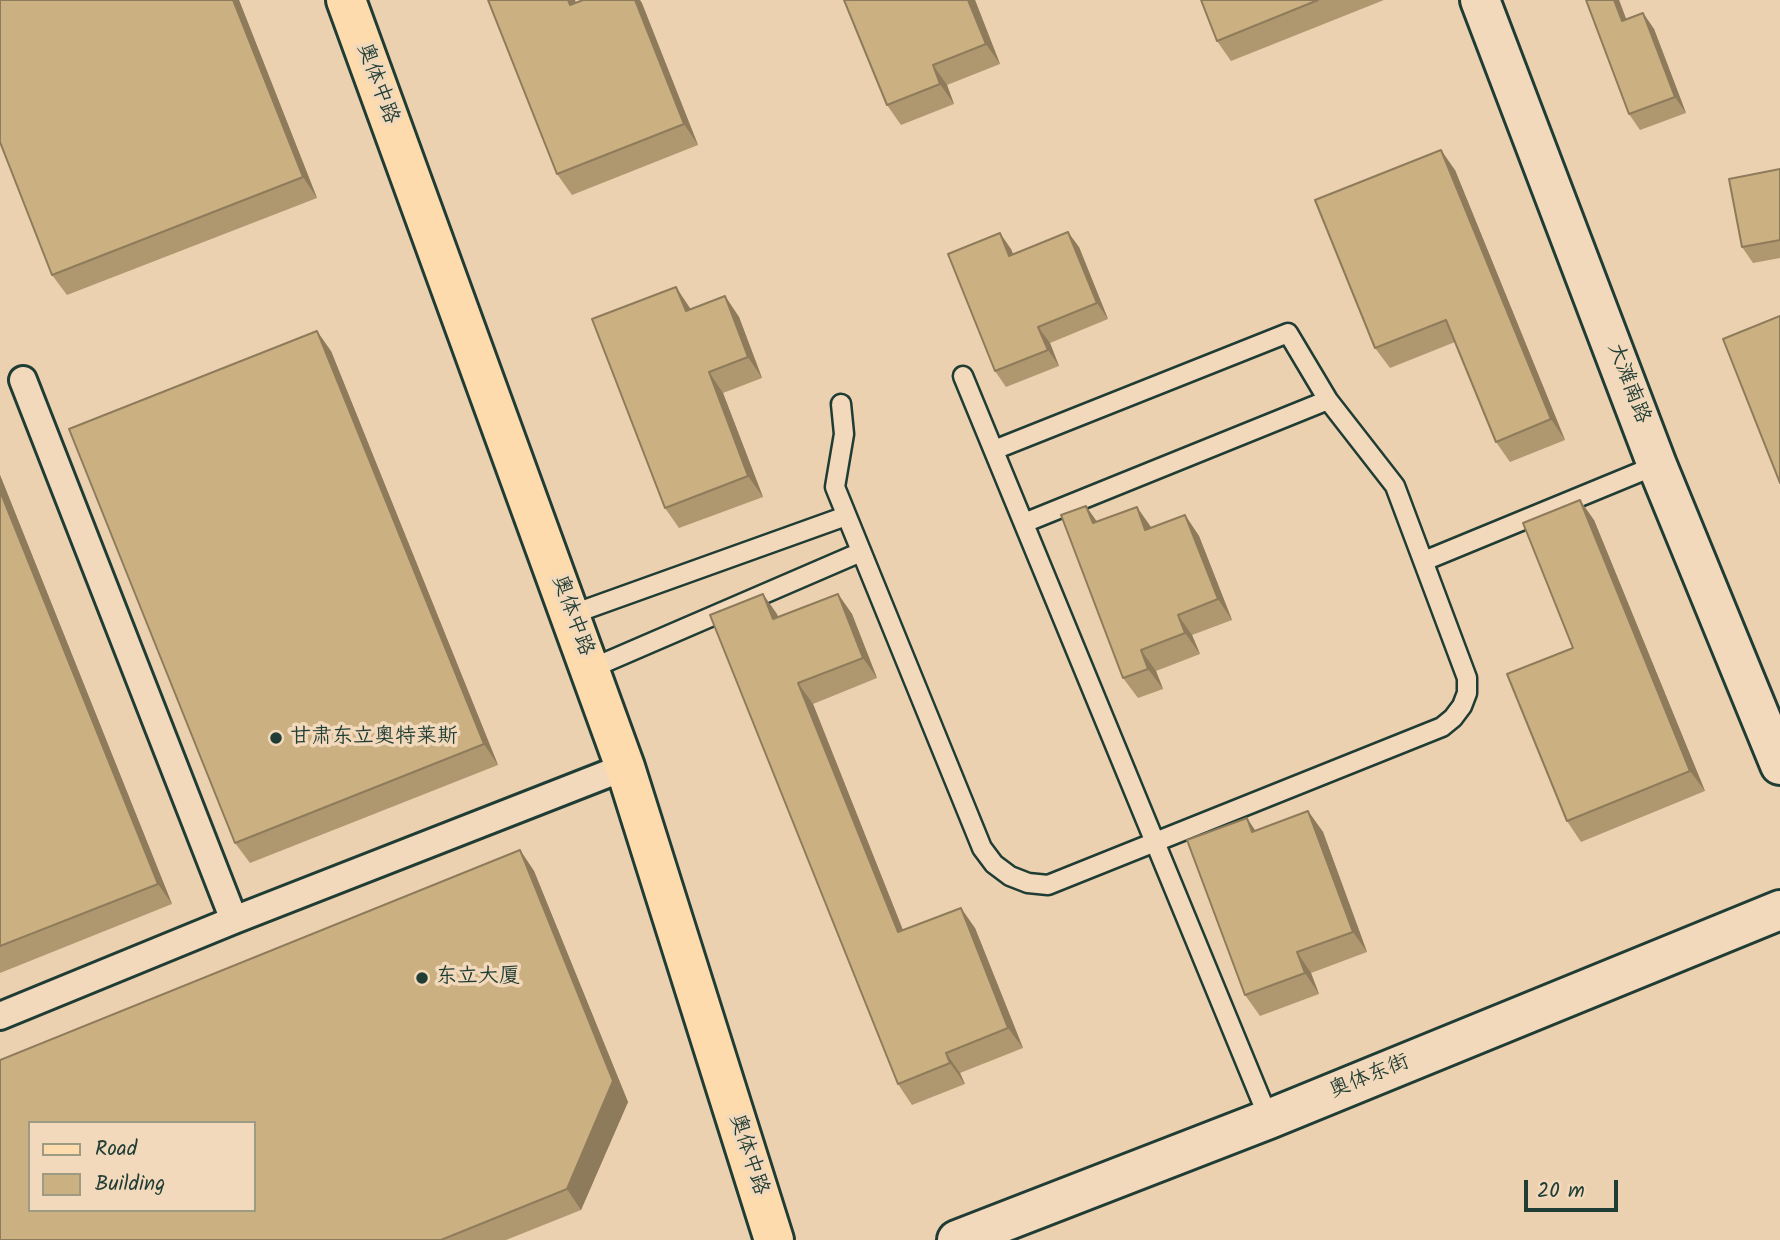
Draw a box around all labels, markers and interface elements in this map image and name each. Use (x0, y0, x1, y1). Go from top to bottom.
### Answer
street label: 奥体中路 (350, 40, 402, 128)
street label: 大滩南路 (1600, 340, 1654, 428)
street label: 奥体中路 (545, 572, 597, 660)
place label: 甘肃东立奥特莱斯 (290, 725, 458, 751)
marker: 甘肃东立奥特莱斯 (268, 730, 284, 746)
place label: 东立大厦 (436, 965, 520, 991)
marker: 东立大厦 (414, 970, 430, 986)
street label: 奥体东街 (1326, 1051, 1414, 1105)
street label: 奥体中路 (722, 1111, 772, 1199)
legend (28, 1121, 256, 1212)
text: Road (95, 1133, 137, 1166)
scale bar (1528, 1166, 1622, 1210)
text: Building (95, 1168, 165, 1201)
text: 20 m (1537, 1175, 1585, 1208)

